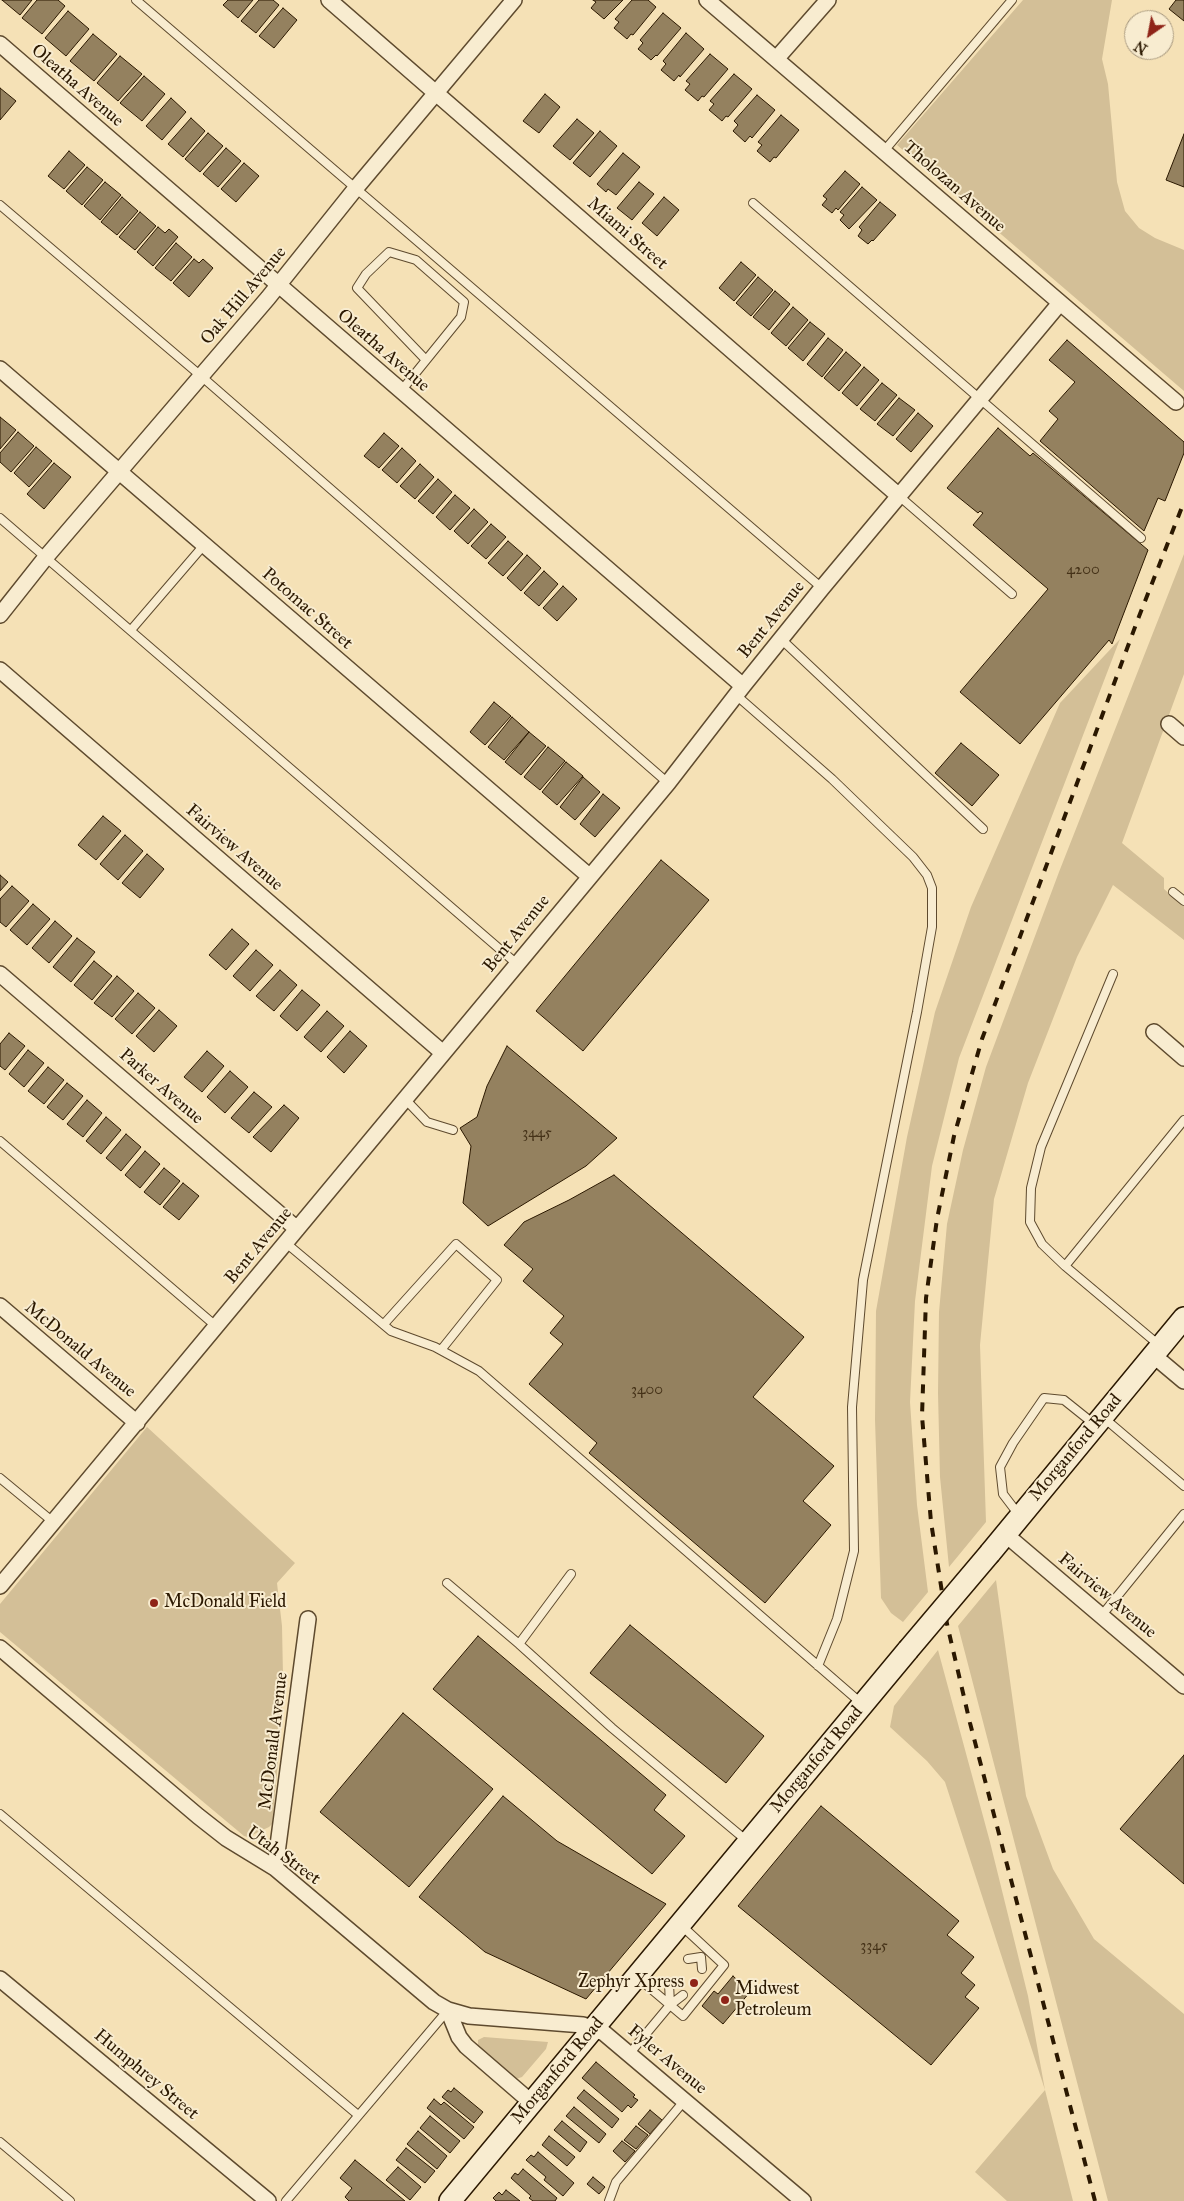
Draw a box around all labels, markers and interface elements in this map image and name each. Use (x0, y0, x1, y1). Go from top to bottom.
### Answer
north arrow (1124, 10, 1174, 60)
text: N (1131, 37, 1151, 58)
street label: Oleatha Avenue (26, 40, 128, 132)
street label: Tholozan Avenue (898, 137, 1010, 237)
street label: Miami Street (582, 193, 672, 275)
street label: Oak Hill Avenue (197, 242, 291, 350)
street label: Oleatha Avenue (332, 305, 434, 397)
house number: 4200 (1066, 561, 1100, 579)
street label: Potomac Street (257, 564, 357, 654)
street label: Bent Avenue (734, 577, 810, 663)
street label: Fairview Avenue (181, 800, 287, 896)
street label: Bent Avenue (479, 891, 555, 977)
street label: Parker Avenue (114, 1045, 208, 1129)
house number: 3445 (522, 1124, 552, 1142)
street label: Bent Avenue (221, 1203, 297, 1289)
street label: McDonald Avenue (20, 1297, 140, 1403)
house number: 3400 (631, 1381, 663, 1399)
street label: Morganford Road (1025, 1390, 1127, 1506)
street label: Fairview Avenue (1053, 1549, 1161, 1643)
place label: McDonald Field (164, 1592, 286, 1614)
marker: McDonald Field (148, 1597, 160, 1609)
street label: McDonald Avenue (255, 1671, 293, 1811)
street label: Morganford Road (766, 1702, 868, 1818)
street label: Utah Street (242, 1822, 324, 1890)
house number: 3345 (860, 1937, 888, 1955)
place label: Zephyr Xpress (578, 1972, 684, 1994)
marker: Zephyr Xpress (688, 1977, 700, 1989)
place label: Midwest Petroleum (735, 1979, 812, 2022)
marker: Midwest Petroleum (719, 1994, 731, 2006)
street label: Morganford Road (507, 2013, 609, 2129)
street label: Fyler Avenue (623, 2021, 711, 2099)
street label: Humphrey Street (89, 2025, 203, 2125)

